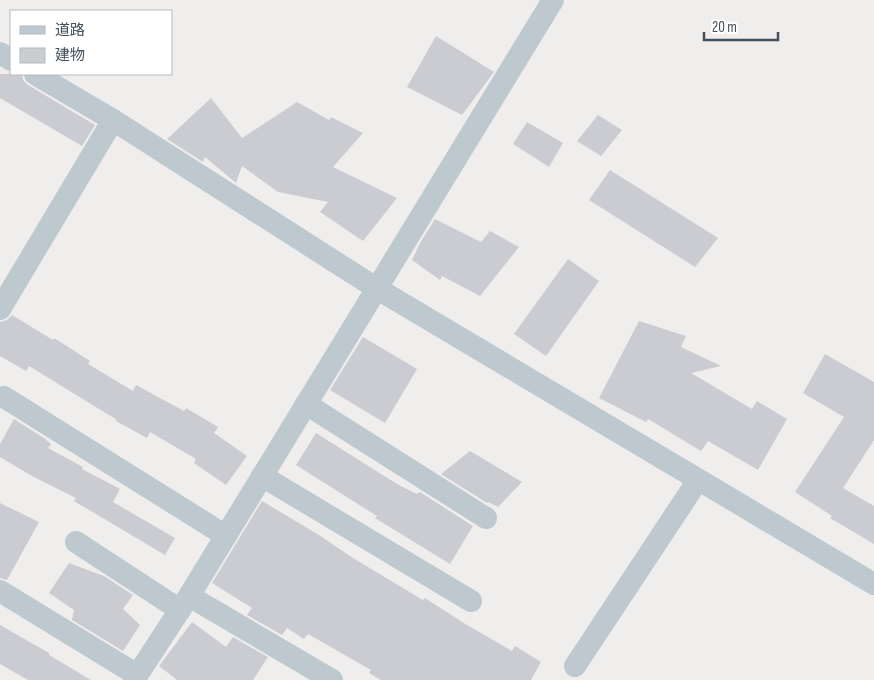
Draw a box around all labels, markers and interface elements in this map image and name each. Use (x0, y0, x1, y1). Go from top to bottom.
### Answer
legend (10, 10, 172, 75)
scale bar (704, 10, 778, 42)
text: 20 m (712, 18, 737, 37)
text: 道路 (55, 21, 85, 40)
text: 建物 (55, 46, 85, 65)

